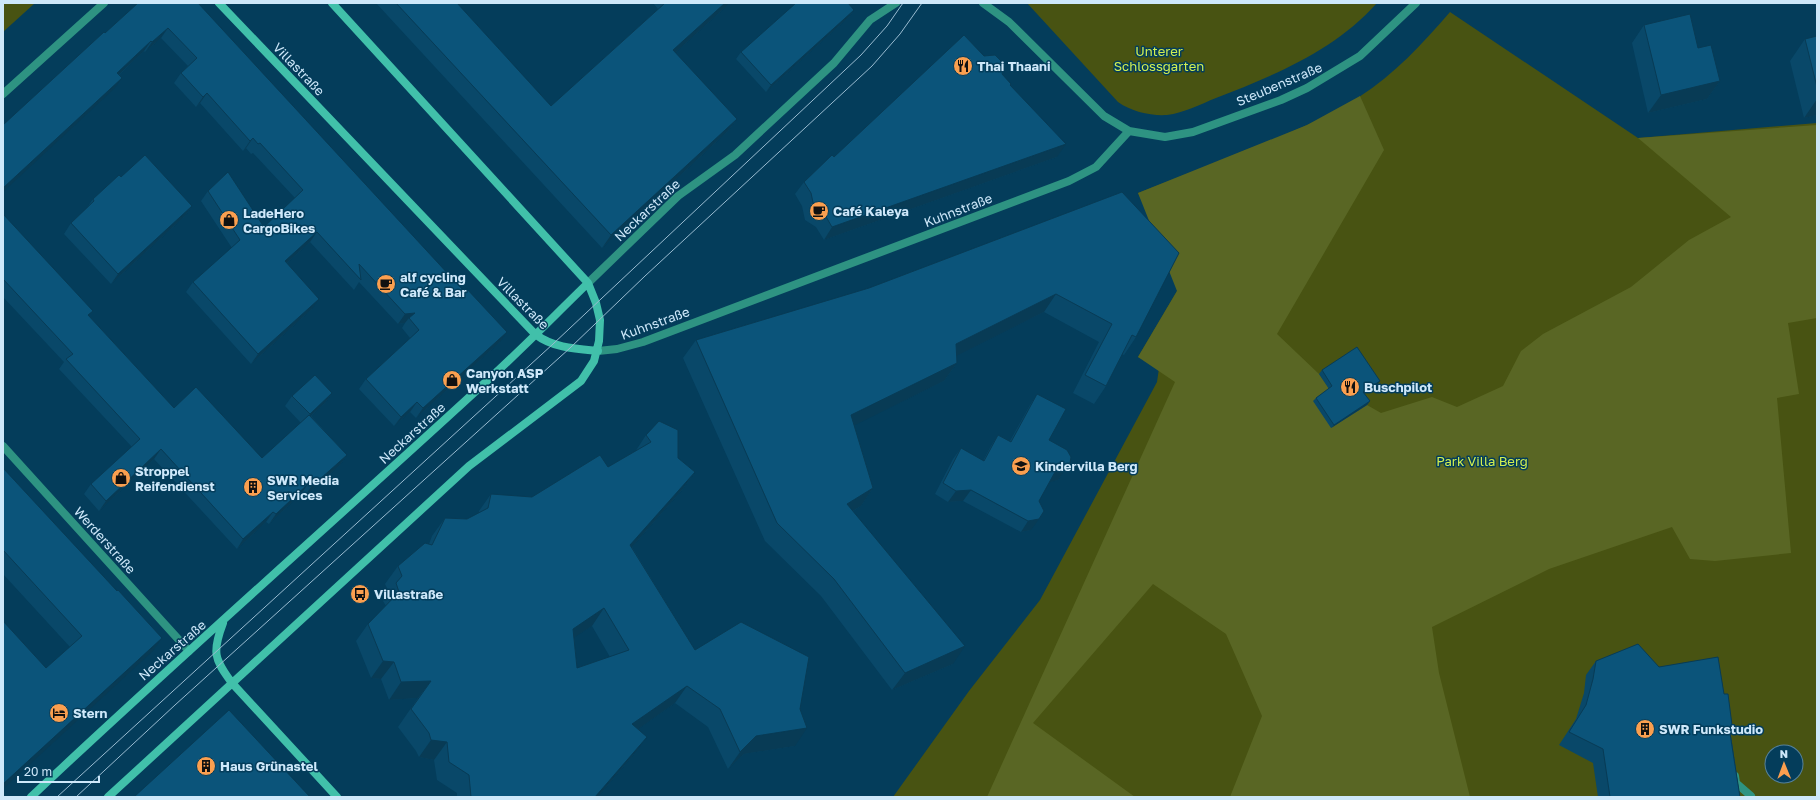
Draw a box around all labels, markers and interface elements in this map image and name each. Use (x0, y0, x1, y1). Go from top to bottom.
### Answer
street label: Villastraße (270, 39, 328, 99)
park label: Unterer Schlossgarten (1114, 43, 1204, 74)
restaurant icon: Thai Thaani (952, 55, 974, 77)
place label: Thai Thaani (977, 58, 1051, 74)
street label: Steubenstraße (1234, 59, 1324, 109)
street label: Neckarstraße (611, 176, 683, 244)
street label: Kuhnstraße (922, 190, 994, 230)
cafe icon: Café Kaleya (808, 200, 830, 222)
place label: Café Kaleya (833, 203, 909, 219)
place label: LadeHero CargoBikes (243, 205, 315, 236)
shop icon: LadeHero CargoBikes (218, 209, 240, 231)
place label: alf cycling Café & Bar (400, 269, 467, 300)
cafe icon: alf cycling Café & Bar (375, 273, 397, 295)
street label: Villastraße (494, 274, 552, 332)
street label: Kuhnstraße (618, 303, 692, 343)
place label: Canyon ASP Werkstatt (466, 365, 544, 396)
shop icon: Canyon ASP Werkstatt (441, 369, 463, 391)
restaurant icon: Buschpilot (1339, 376, 1361, 398)
place label: Buschpilot (1364, 379, 1432, 395)
street label: Neckarstraße (376, 399, 448, 467)
park label: Park Villa Berg (1436, 453, 1528, 469)
school or university icon: Kindervilla Berg (1010, 455, 1032, 477)
place label: Kindervilla Berg (1035, 458, 1137, 474)
place label: Stroppel Reifendienst (135, 463, 215, 494)
shop icon: Stroppel Reifendienst (110, 467, 132, 489)
place label: SWR Media Services (267, 472, 340, 503)
building icon: SWR Media Services (242, 476, 264, 498)
street label: Werderstraße (71, 503, 139, 577)
bus stop icon: Villastraße (349, 583, 371, 605)
place label: Villastraße (374, 586, 444, 602)
street label: Neckarstraße (135, 617, 209, 683)
hotel icon: Stern (48, 702, 70, 724)
place label: Stern (73, 705, 108, 721)
building icon: SWR Funkstudio (1634, 718, 1656, 740)
place label: SWR Funkstudio (1659, 721, 1763, 737)
north arrow (1764, 744, 1804, 784)
text: N (1780, 747, 1788, 760)
building icon: Haus Grünastel (195, 755, 217, 777)
scale bar (18, 758, 99, 784)
place label: Haus Grünastel (220, 758, 319, 774)
text: 20 m (24, 764, 52, 779)

